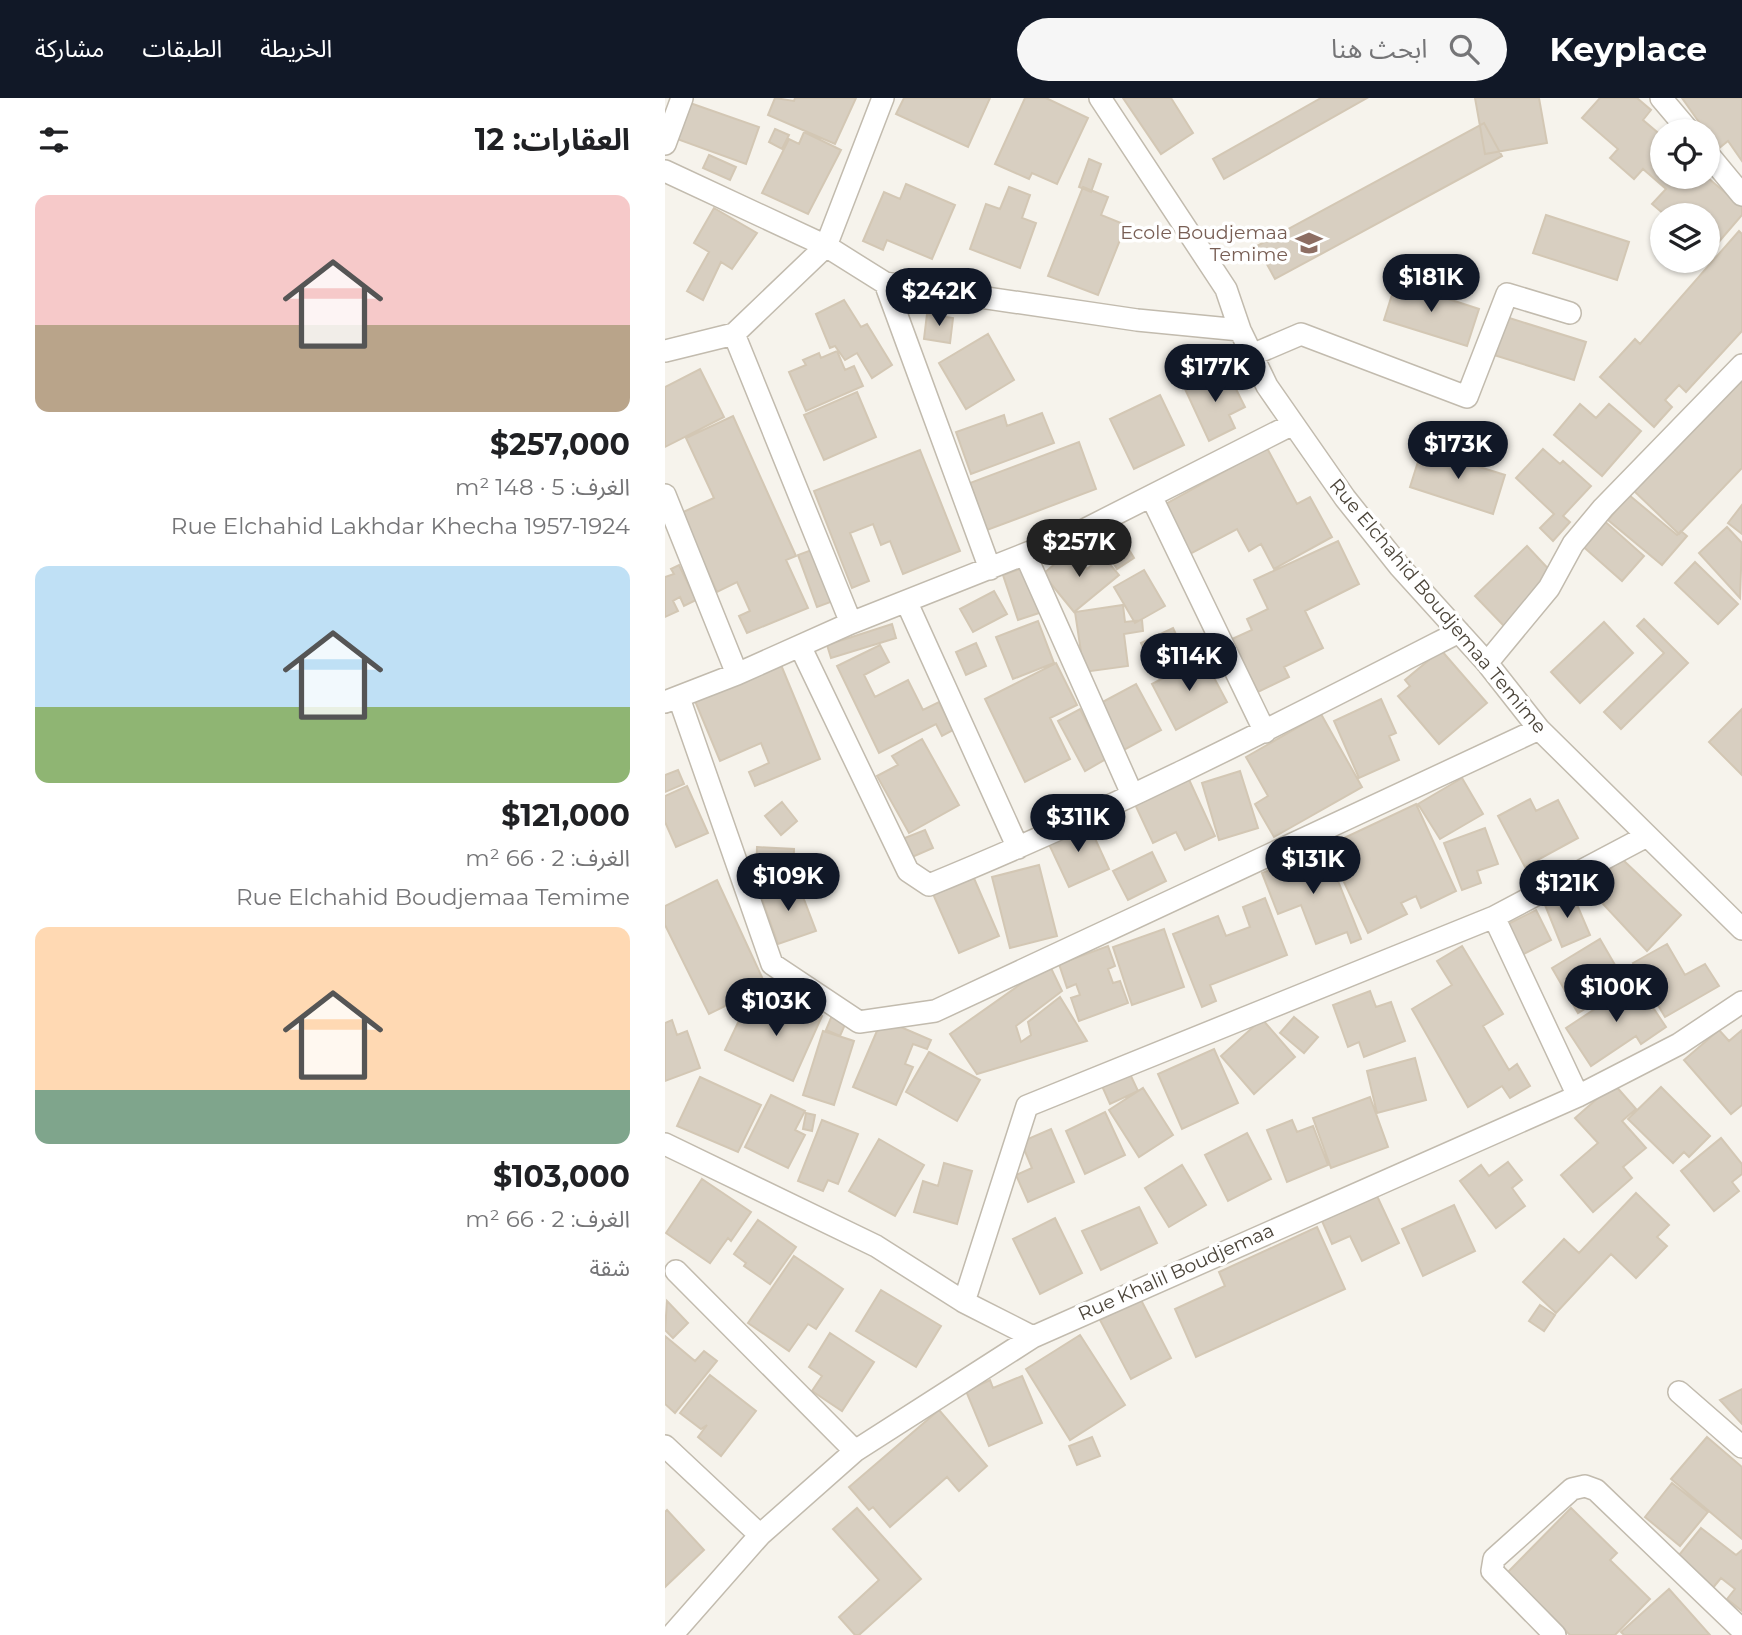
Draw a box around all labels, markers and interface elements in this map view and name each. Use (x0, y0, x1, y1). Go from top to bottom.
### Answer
search box (1017, 18, 1507, 81)
text: Keyplace (1549, 29, 1707, 69)
icon: search (1445, 30, 1483, 68)
text: ابحث هنا (1331, 33, 1427, 65)
text: مشاركة (35, 34, 104, 63)
text: الطبقات (142, 34, 222, 63)
text: الخريطة (260, 34, 332, 63)
map controls (1650, 119, 1720, 273)
button: locate (1650, 119, 1720, 189)
icon: filters (35, 121, 73, 159)
text: العقارات: 12 (475, 121, 630, 158)
button: layers (1650, 203, 1720, 273)
place label: Ecole Boudjemaa Temime (1120, 221, 1288, 266)
school or university icon: Ecole Boudjemaa Temime (1294, 228, 1324, 258)
icon: home (270, 241, 396, 367)
pin: $181K (1382, 254, 1480, 314)
text: $181K (1399, 263, 1463, 291)
pin: $242K (890, 268, 988, 328)
text: $242K (902, 277, 976, 305)
pin: $177K (1166, 344, 1264, 404)
text: $177K (1181, 353, 1250, 381)
pin: $173K (1409, 422, 1507, 481)
text: $257,000 (490, 426, 630, 463)
text: $173K (1424, 430, 1492, 458)
text: الغرف: 5 · 148 m² (455, 473, 630, 501)
street label: Rue Elchahid Boudjemaa Temime (1325, 474, 1551, 738)
text: Rue Elchahid Lakhdar Khecha 1957-1924 (171, 512, 630, 540)
pin: $257K (1030, 519, 1128, 579)
text: $257K (1043, 528, 1115, 556)
icon: home (270, 612, 396, 738)
pin: $114K (1140, 634, 1238, 693)
text: $114K (1156, 642, 1222, 670)
pin: $311K (1029, 794, 1127, 854)
text: $121,000 (501, 797, 630, 834)
text: $311K (1046, 803, 1110, 831)
pin: $131K (1264, 836, 1362, 896)
text: الغرف: 2 · 66 m² (465, 844, 630, 872)
text: $131K (1281, 845, 1345, 873)
pin: $109K (739, 854, 837, 913)
pin: $121K (1518, 860, 1616, 920)
text: $109K (753, 862, 823, 890)
text: $121K (1535, 869, 1599, 897)
text: Rue Elchahid Boudjemaa Temime (236, 883, 630, 911)
pin: $100K (1567, 964, 1665, 1024)
icon: home (270, 972, 396, 1098)
text: $100K (1580, 973, 1652, 1001)
pin: $103K (727, 978, 825, 1038)
text: $103K (741, 987, 811, 1015)
text: $103,000 (493, 1158, 630, 1195)
text: الغرف: 2 · 66 m² (465, 1205, 630, 1233)
street label: Rue Khalil Boudjemaa (1074, 1218, 1278, 1326)
text: شقة (589, 1254, 630, 1282)

